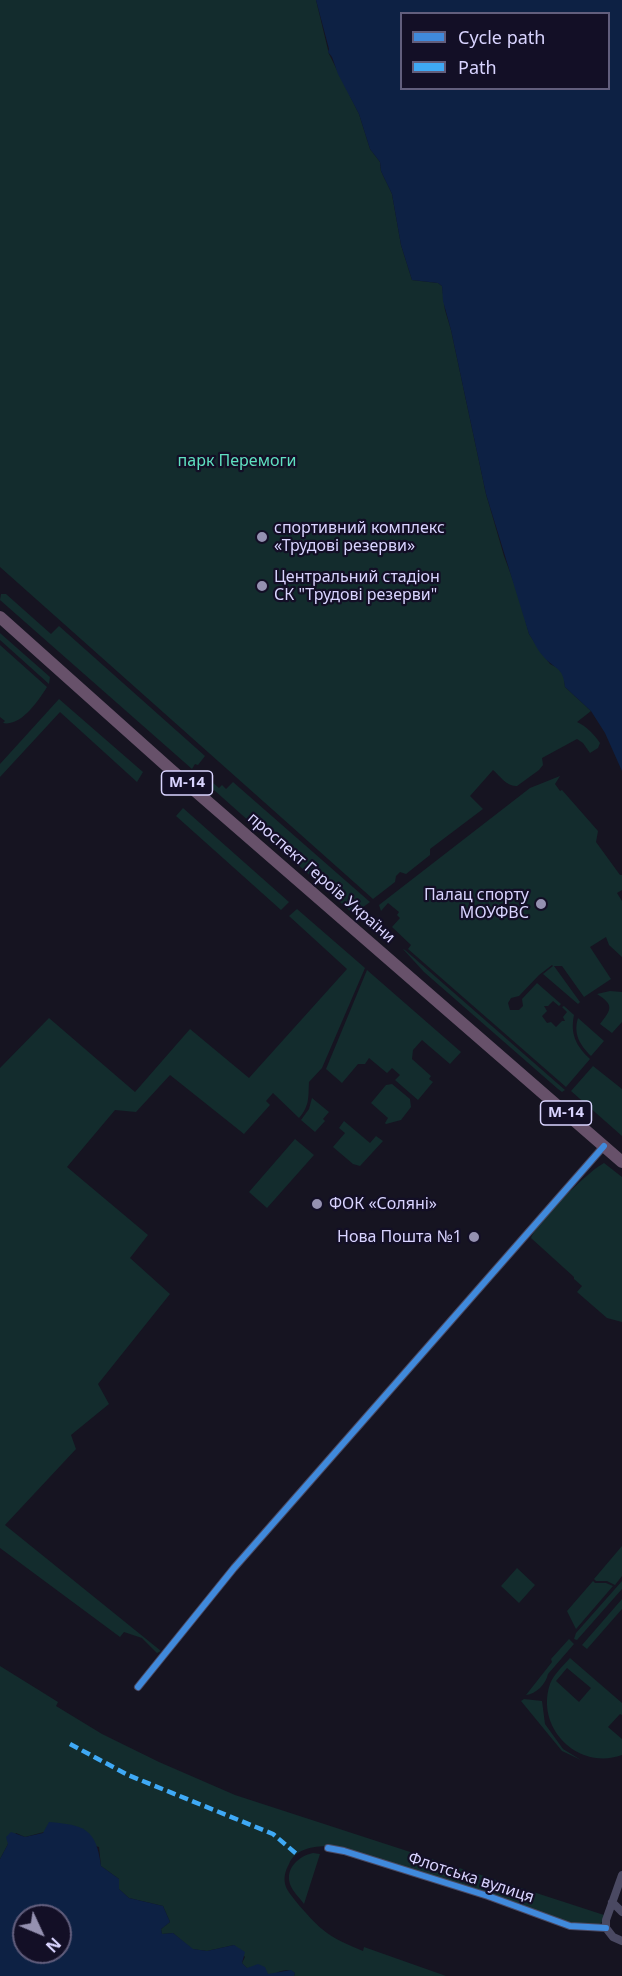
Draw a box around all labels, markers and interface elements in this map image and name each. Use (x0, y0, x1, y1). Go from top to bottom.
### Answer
legend (400, 12, 610, 90)
text: Cycle path (458, 25, 545, 49)
text: Path (458, 55, 497, 79)
park label: парк Перемоги (178, 451, 296, 471)
place label: спортивний комплекс «Трудові резерви» (274, 518, 445, 556)
marker: спортивний комплекс «Трудові резерви» (255, 530, 269, 544)
place label: Центральний стадіон СК "Трудові резерви" (274, 567, 440, 605)
marker: Центральний стадіон СК "Трудові резерви" (255, 579, 269, 593)
road number: М-14 (162, 771, 213, 795)
street label: проспект Героїв України (243, 809, 399, 947)
place label: Палац спорту МОУФВС (424, 885, 529, 923)
marker: Палац спорту МОУФВС (534, 897, 548, 911)
road number: М-14 (540, 1101, 592, 1125)
place label: ФОК «Соляні» (329, 1194, 437, 1214)
marker: ФОК «Соляні» (310, 1197, 324, 1211)
place label: Нова Пошта №1 (337, 1227, 462, 1247)
marker: Нова Пошта №1 (467, 1230, 481, 1244)
street label: Флотська вулиця (406, 1849, 536, 1907)
north arrow (12, 1904, 72, 1964)
text: N (41, 1933, 66, 1957)

